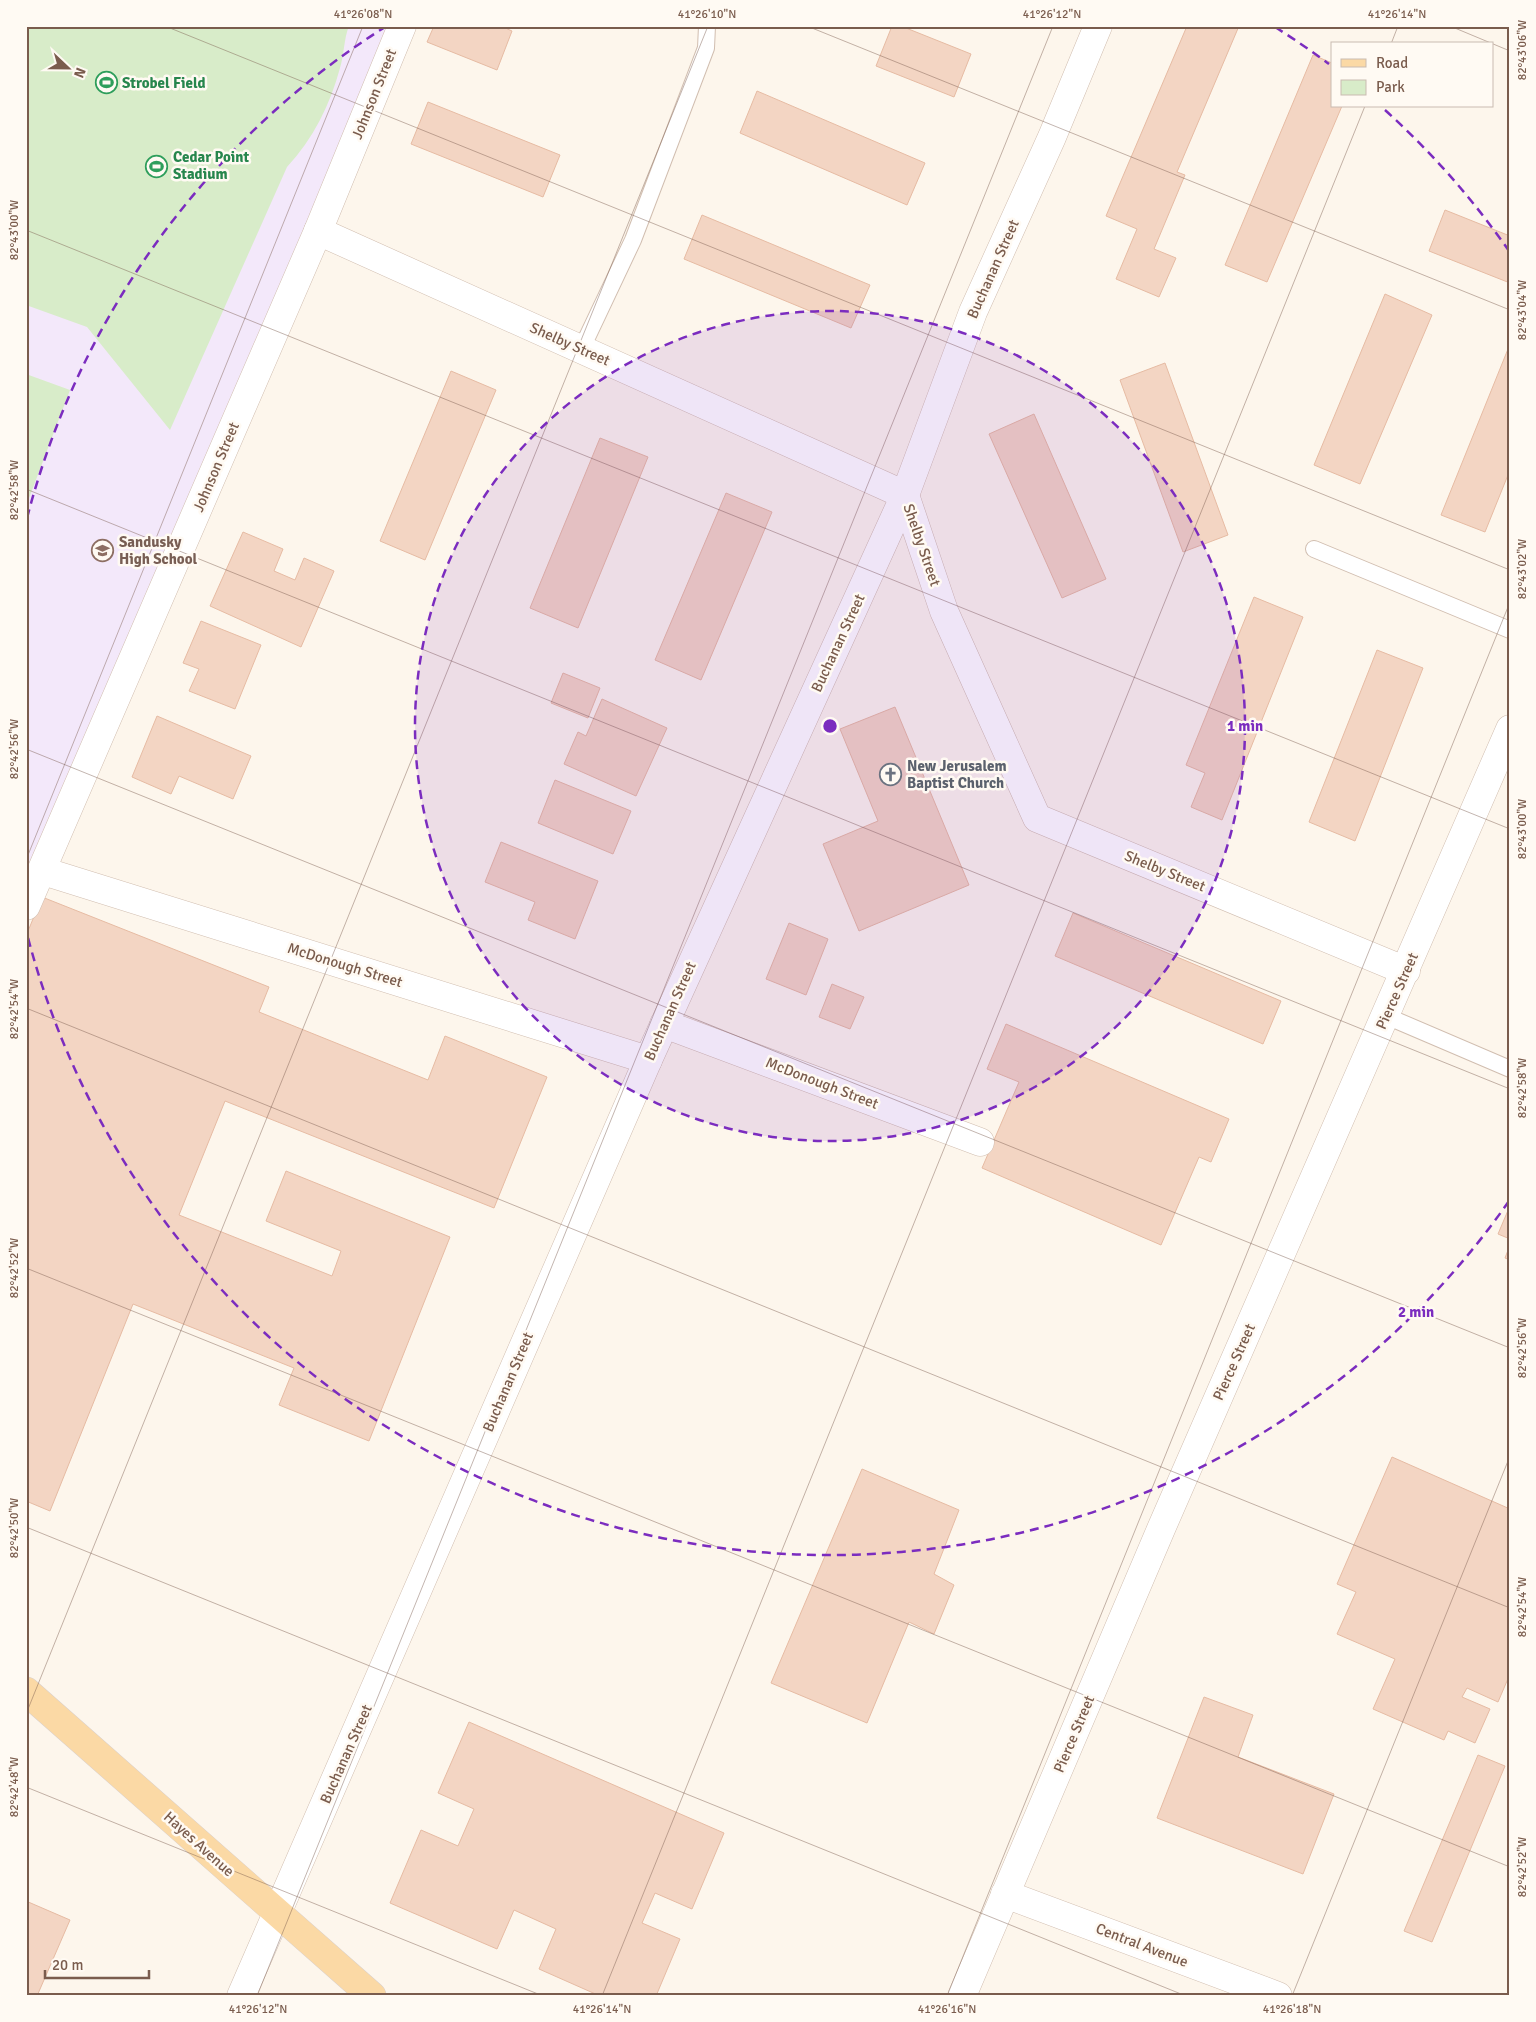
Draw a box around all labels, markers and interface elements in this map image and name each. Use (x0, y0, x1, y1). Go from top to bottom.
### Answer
text: 41°26'08"N (334, 7, 392, 22)
text: 41°26'10"N (678, 7, 736, 22)
text: 41°26'12"N (1023, 7, 1081, 22)
text: 41°26'14"N (1368, 7, 1426, 22)
text: 82°43'06"W (1515, 20, 1530, 80)
north arrow (42, 42, 92, 92)
legend (1331, 42, 1494, 108)
street label: Johnson Street (348, 46, 400, 142)
text: Road (1376, 54, 1408, 72)
text: N (70, 65, 89, 80)
sports icon: Strobel Field (94, 71, 118, 95)
place label: Strobel Field (122, 74, 206, 92)
text: Park (1376, 78, 1405, 96)
place label: Cedar Point Stadium (173, 148, 250, 183)
sports icon: Cedar Point Stadium (145, 154, 169, 178)
text: 82°43'00"W (7, 200, 22, 260)
street label: Buchanan Street (963, 217, 1023, 321)
text: 82°43'04"W (1515, 280, 1530, 340)
street label: Shelby Street (527, 318, 613, 370)
street label: Johnson Street (189, 419, 243, 515)
text: 82°42'58"W (7, 460, 22, 520)
street label: Shelby Street (900, 502, 944, 588)
place label: Sandusky High School (119, 533, 198, 568)
school or university icon: Sandusky High School (91, 539, 115, 563)
text: 82°43'02"W (1515, 539, 1530, 599)
street label: Buchanan Street (807, 591, 869, 695)
centre of rings (821, 717, 839, 735)
text: 1 min (1227, 717, 1263, 735)
text: 82°42'56"W (7, 719, 22, 779)
place label: New Jerusalem Baptist Church (907, 757, 1007, 792)
church icon: New Jerusalem Baptist Church (879, 763, 903, 787)
text: 82°43'00"W (1515, 799, 1530, 859)
street label: Shelby Street (1122, 847, 1208, 895)
street label: McDonough Street (285, 939, 405, 991)
street label: Pierce Street (1372, 950, 1422, 1032)
street label: Buchanan Street (640, 959, 700, 1063)
text: 82°42'54"W (7, 979, 22, 1039)
street label: McDonough Street (763, 1053, 881, 1113)
text: 82°42'58"W (1515, 1058, 1530, 1118)
text: 82°42'52"W (7, 1238, 22, 1298)
text: 2 min (1398, 1303, 1434, 1321)
text: 82°42'56"W (1515, 1318, 1530, 1378)
street label: Pierce Street (1209, 1321, 1259, 1403)
street label: Buchanan Street (479, 1329, 537, 1435)
text: 82°42'50"W (7, 1498, 22, 1558)
text: 82°42'54"W (1515, 1577, 1530, 1637)
street label: Pierce Street (1050, 1693, 1098, 1775)
street label: Buchanan Street (316, 1702, 376, 1806)
text: 82°42'48"W (7, 1757, 22, 1817)
street label: Hayes Avenue (160, 1808, 238, 1880)
text: 82°42'52"W (1515, 1837, 1530, 1897)
street label: Central Avenue (1093, 1919, 1191, 1971)
scale bar (45, 1947, 149, 1979)
text: 20 m (52, 1956, 83, 1974)
text: 41°26'12"N (229, 2002, 287, 2017)
text: 41°26'14"N (573, 2002, 631, 2017)
text: 41°26'16"N (918, 2002, 976, 2017)
text: 41°26'18"N (1263, 2002, 1321, 2017)

